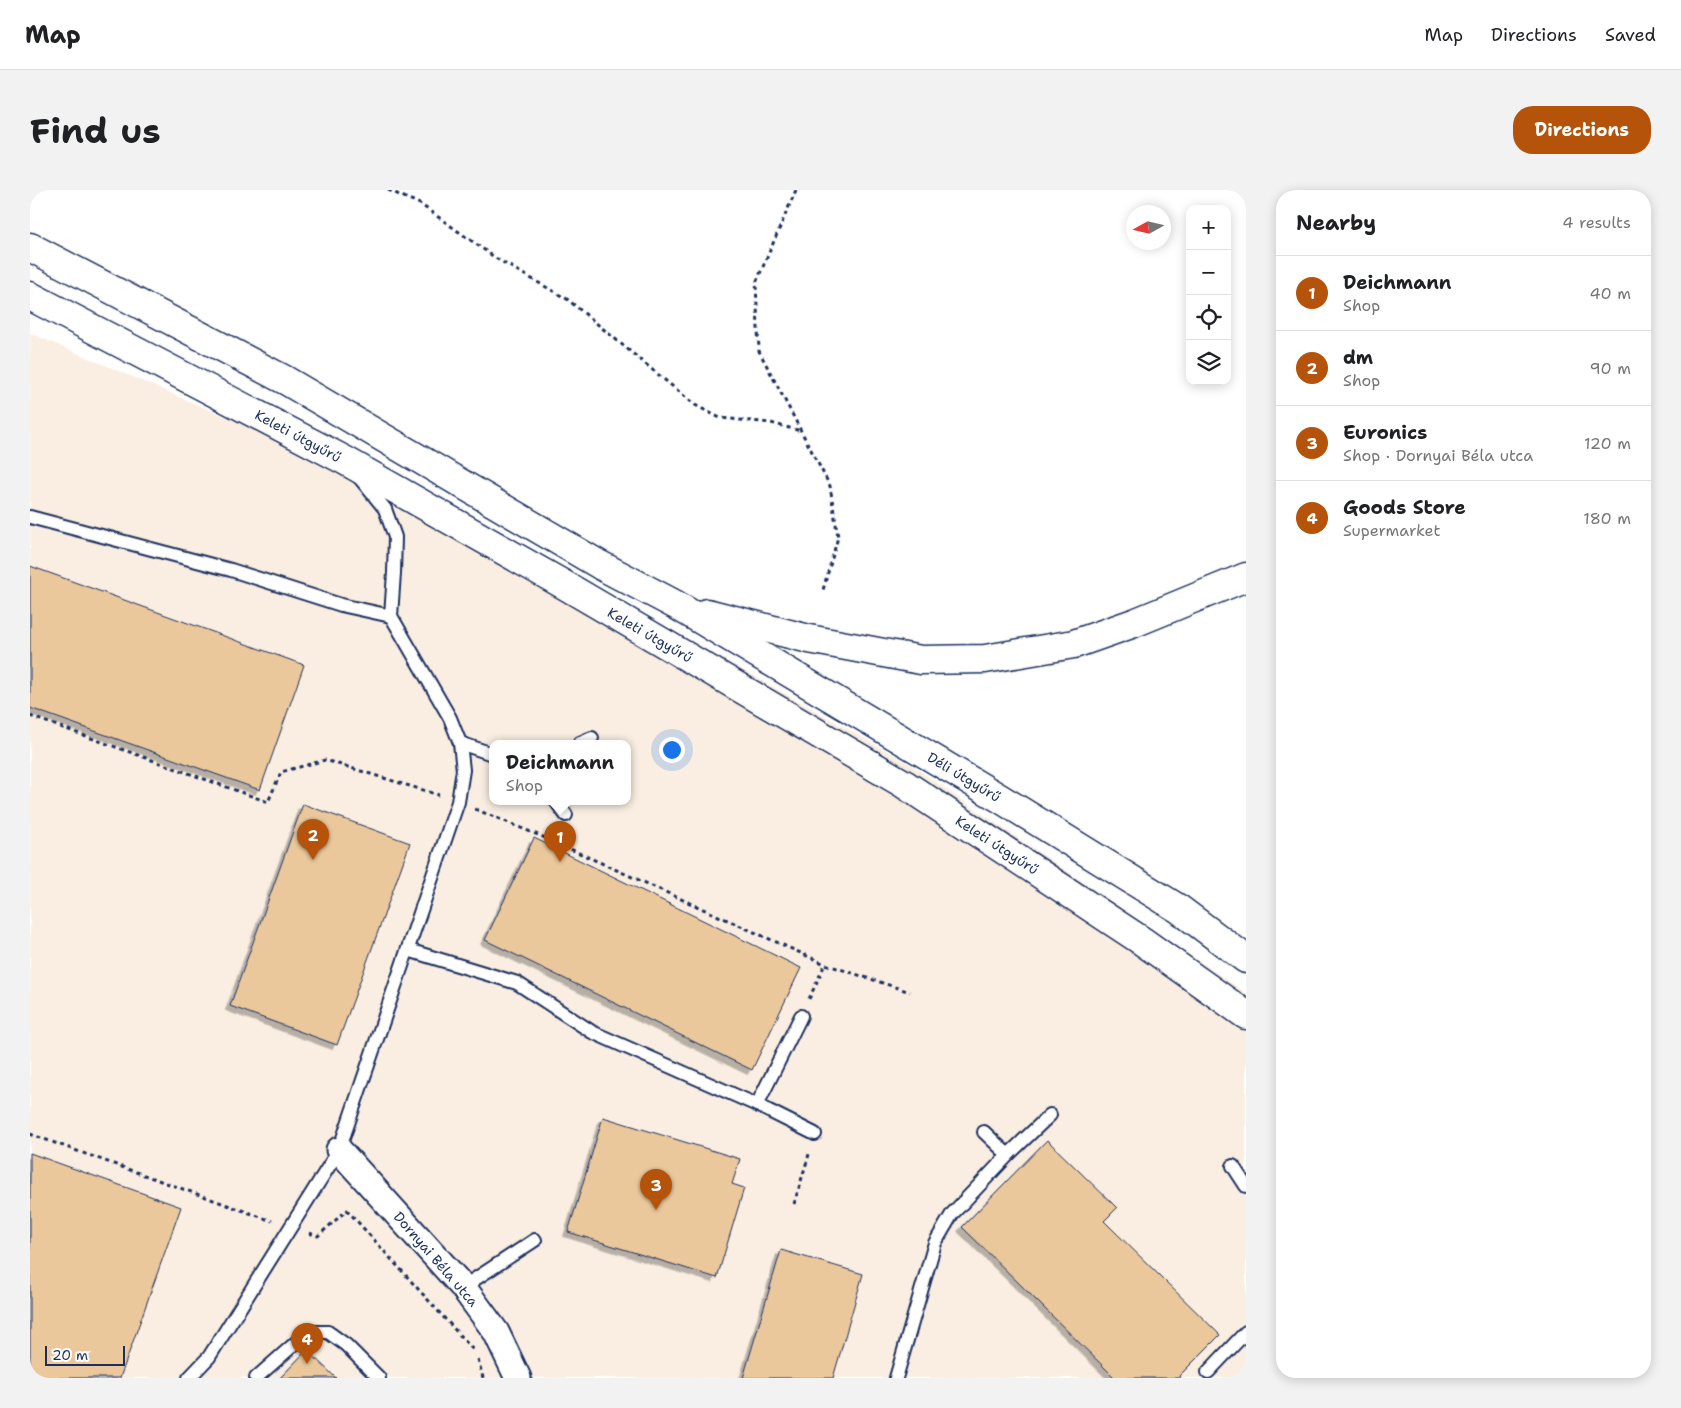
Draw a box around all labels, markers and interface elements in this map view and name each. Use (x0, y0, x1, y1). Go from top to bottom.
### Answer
text: Map (25, 19, 81, 51)
text: Map (1425, 23, 1463, 47)
text: Directions (1491, 23, 1577, 47)
text: Saved (1605, 23, 1656, 47)
button: Directions (1513, 106, 1651, 154)
text: Find us (30, 107, 161, 154)
north arrow (1126, 205, 1171, 250)
map controls (1186, 205, 1231, 385)
button: + (1186, 205, 1231, 250)
text: Nearby (1296, 209, 1376, 237)
text: 4 results (1562, 212, 1631, 233)
button: − (1186, 250, 1231, 295)
text: Deichmann (1343, 270, 1451, 295)
text: 1 (1308, 283, 1316, 304)
text: 40 m (1589, 283, 1631, 304)
button: locate (1186, 295, 1231, 340)
text: Shop (1343, 295, 1380, 316)
button: layers (1186, 340, 1231, 385)
text: dm (1343, 345, 1373, 370)
text: 2 (1306, 358, 1318, 379)
text: 90 m (1590, 358, 1631, 379)
text: Shop (1343, 370, 1380, 391)
street label: Keleti útgyűrű (252, 406, 344, 466)
text: Euronics (1343, 420, 1427, 445)
text: 3 (1306, 433, 1318, 454)
text: 120 m (1584, 433, 1631, 454)
text: Shop · Dornyai Béla utca (1343, 445, 1533, 466)
text: Goods Store (1343, 495, 1466, 520)
text: 4 (1306, 508, 1318, 529)
text: 180 m (1583, 508, 1631, 529)
text: Supermarket (1343, 520, 1440, 541)
street label: Keleti útgyűrű (604, 603, 696, 667)
your location (659, 737, 685, 763)
popup (489, 740, 631, 805)
street label: Déli útgyűrű (924, 748, 1004, 806)
text: Deichmann (506, 750, 614, 775)
text: Shop (506, 775, 543, 796)
street label: Keleti útgyűrű (952, 812, 1042, 878)
pin: 2 (297, 819, 329, 860)
pin: 1 (544, 821, 576, 862)
pin: 3 (640, 1169, 672, 1210)
street label: Dornyai Béla utca (390, 1208, 482, 1310)
pin: 4 (291, 1323, 323, 1364)
scale bar (45, 1343, 125, 1366)
text: 20 m (52, 1346, 88, 1364)

